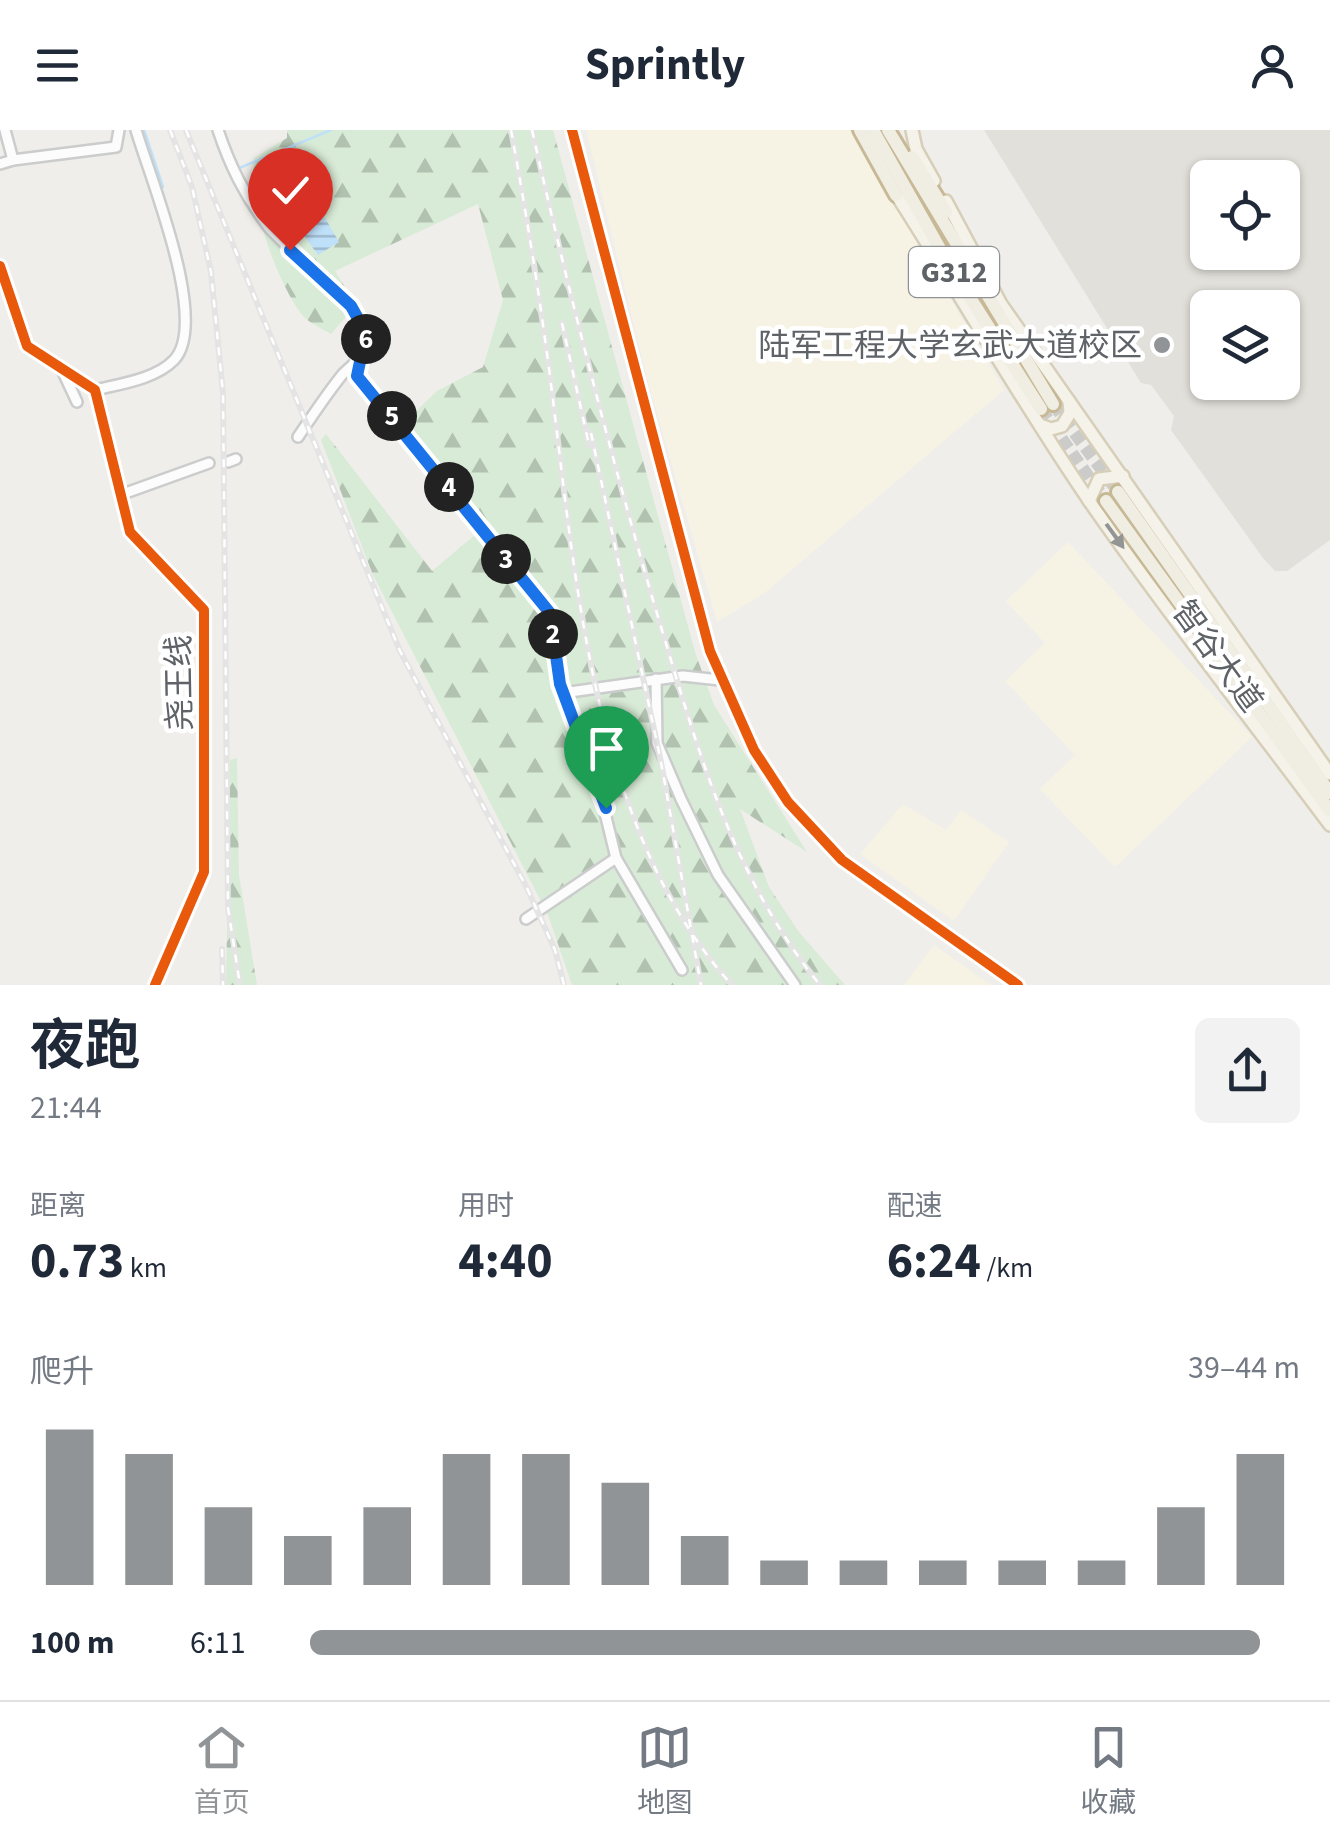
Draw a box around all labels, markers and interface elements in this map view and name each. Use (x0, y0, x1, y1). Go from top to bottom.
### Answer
text: Sprintly (585, 33, 745, 97)
icon: menu (30, 38, 85, 93)
icon: person (1245, 38, 1300, 93)
pin (248, 148, 333, 251)
map controls (1190, 160, 1300, 400)
button: locate (1190, 160, 1300, 270)
icon: check (263, 163, 318, 218)
road number: G312 (909, 247, 999, 297)
button: layers (1190, 290, 1300, 400)
pin: 6 (341, 314, 391, 364)
text: 6 (359, 319, 373, 359)
place label: 陆军工程大学玄武大道校区 (758, 323, 1142, 369)
marker: 陆军工程大学玄武大道校区 (1151, 334, 1173, 356)
pin: 5 (367, 391, 417, 441)
text: 5 (385, 396, 399, 436)
pin: 4 (424, 462, 474, 512)
text: 4 (442, 467, 456, 507)
one-way arrow (1104, 523, 1124, 550)
pin: 3 (481, 534, 531, 584)
text: 3 (499, 539, 513, 579)
street label: 智谷大道 (1161, 591, 1273, 722)
pin: 2 (528, 609, 578, 659)
text: 2 (546, 614, 560, 654)
street label: 尧王线 (156, 635, 204, 731)
pin (564, 706, 649, 809)
icon: arrive (579, 721, 634, 776)
text: 夜跑 (30, 1008, 140, 1086)
button: share (1195, 1018, 1300, 1123)
text: 21:44 (30, 1085, 102, 1131)
text: 距离 (30, 1186, 86, 1226)
text: 用时 (458, 1186, 514, 1226)
text: 配速 (887, 1186, 943, 1226)
text: 0.73 (30, 1226, 124, 1297)
text: 4:40 (458, 1226, 553, 1297)
text: 6:24 (887, 1226, 981, 1297)
text: km (124, 1248, 167, 1288)
text: /km (981, 1248, 1033, 1288)
text: 39–44 m (1188, 1345, 1300, 1391)
text: 爬升 (30, 1349, 94, 1395)
text: 100 m (30, 1620, 115, 1666)
text: 6:11 (190, 1620, 246, 1666)
tab: 首页 (194, 1720, 250, 1823)
tab: 地图 (637, 1720, 693, 1823)
tab: 收藏 (1080, 1720, 1136, 1823)

